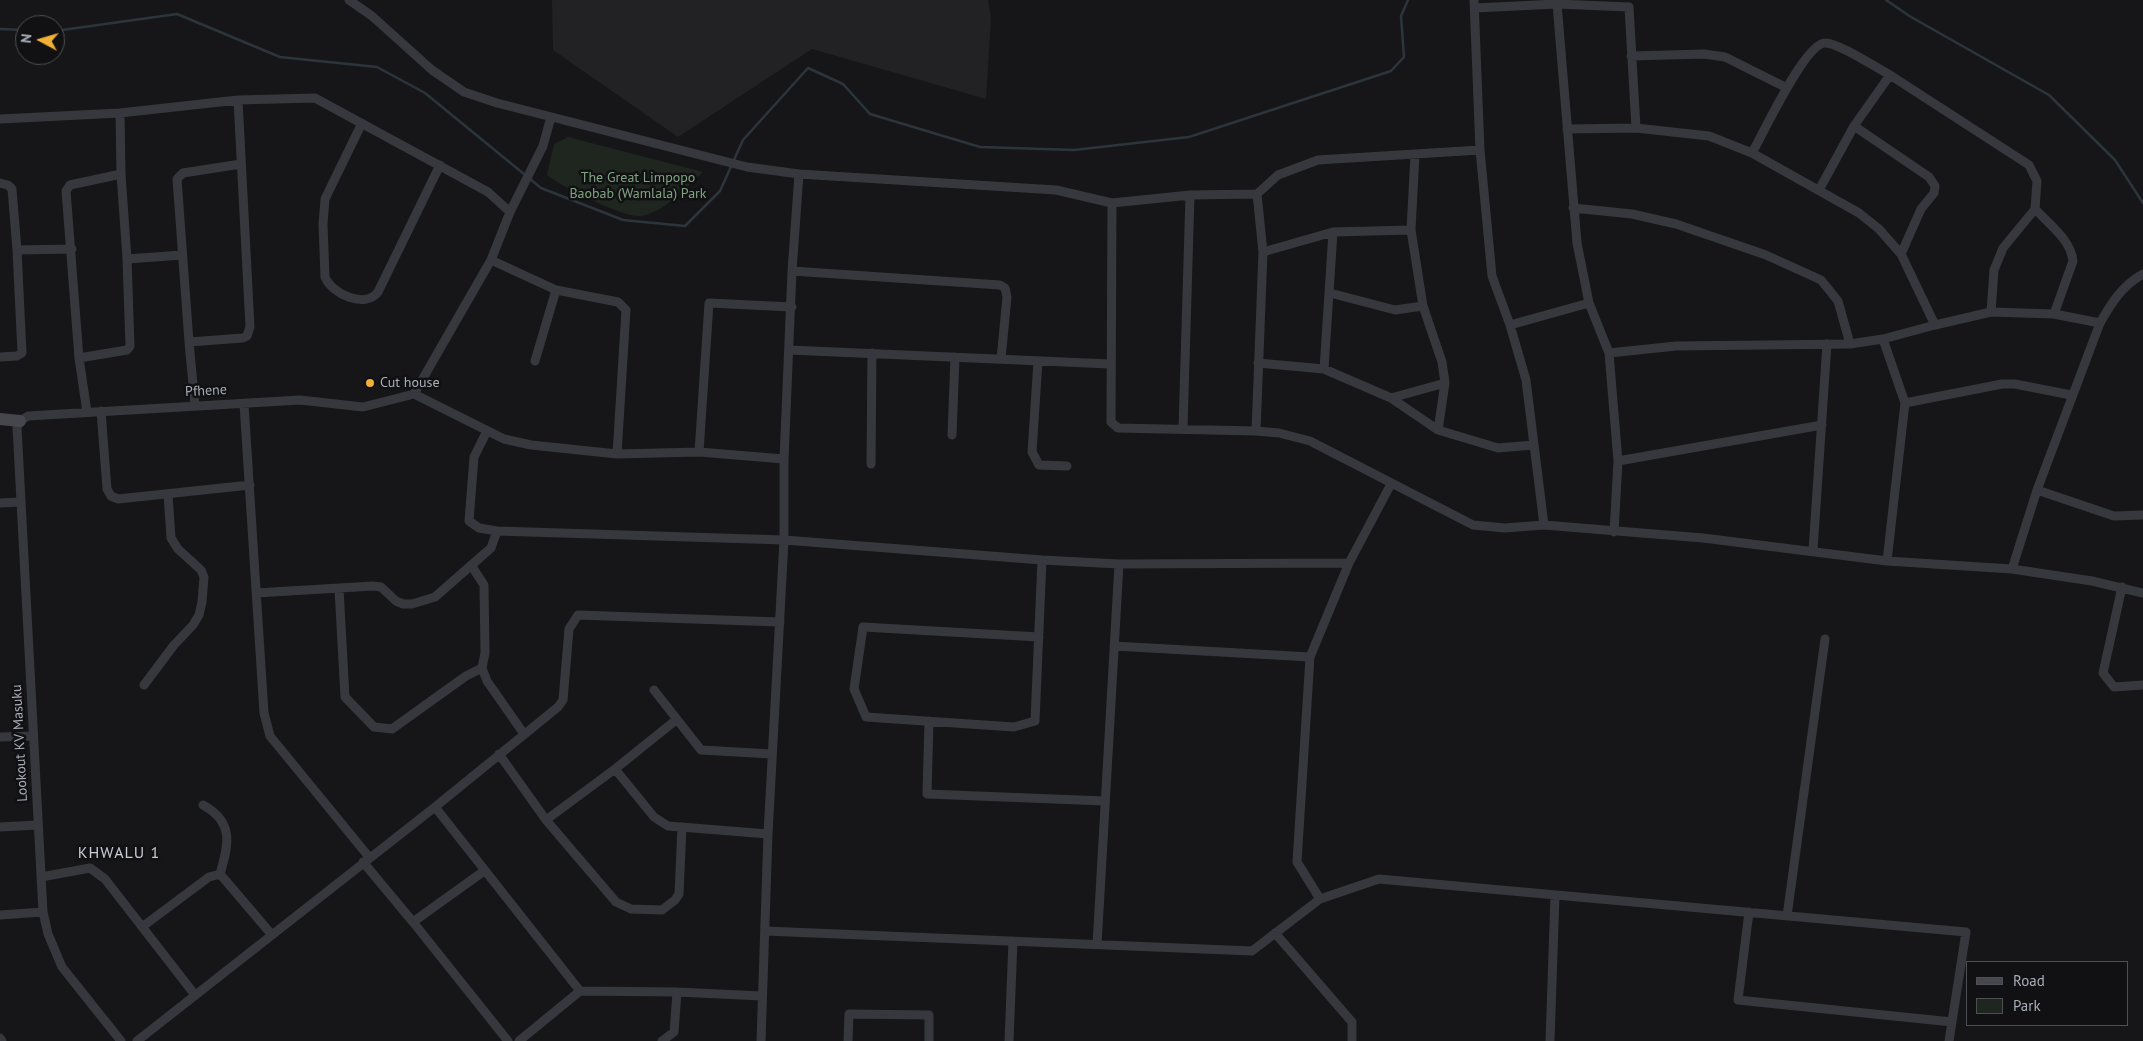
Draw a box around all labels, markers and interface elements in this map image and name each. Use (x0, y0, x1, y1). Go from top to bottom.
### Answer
north arrow (15, 15, 65, 65)
text: N (17, 33, 36, 44)
park label: The Great Limpopo Baobab (Wamlala) Park (569, 170, 707, 202)
place label: Cut house (380, 375, 439, 391)
marker: Cut house (364, 377, 376, 389)
street label: Pfhene (185, 382, 227, 400)
street label: Lookout KV Masuku (9, 684, 31, 802)
district label: KHWALU 1 (77, 843, 161, 863)
legend (1966, 961, 2128, 1026)
text: Road (2013, 971, 2045, 990)
text: Park (2013, 996, 2041, 1015)

